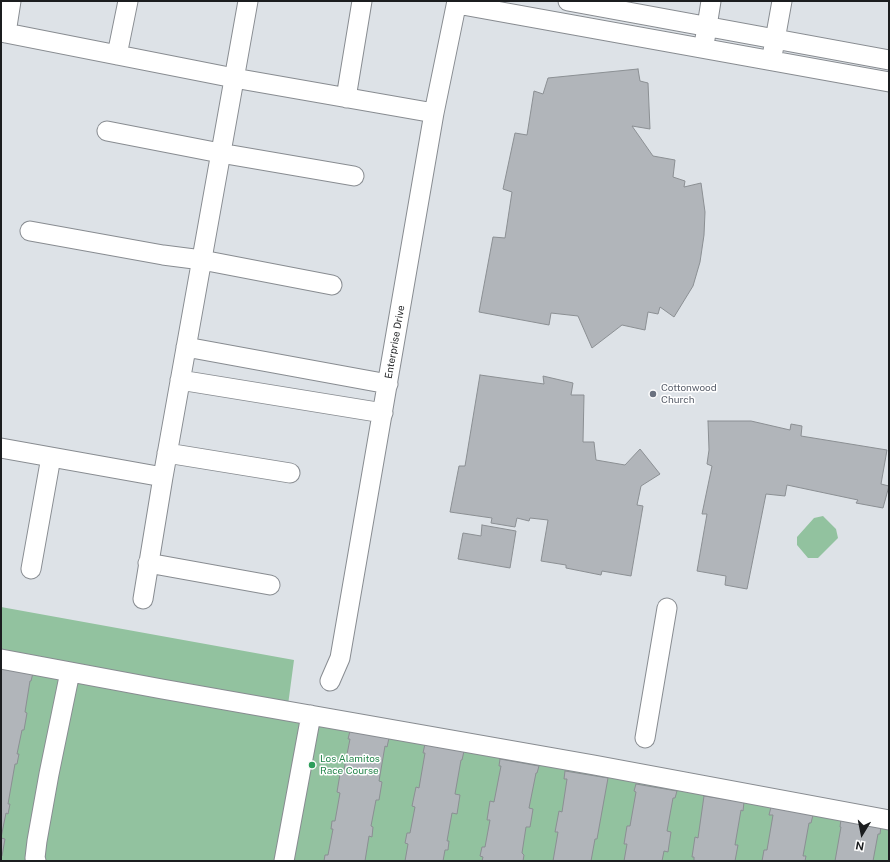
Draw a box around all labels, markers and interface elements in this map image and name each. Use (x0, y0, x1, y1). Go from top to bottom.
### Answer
street label: Enterprise Drive (383, 304, 407, 380)
place label: Cottonwood Church (661, 382, 717, 406)
marker: Cottonwood Church (648, 389, 658, 399)
place label: Los Alamitos Race Course (320, 753, 380, 776)
marker: Los Alamitos Race Course (307, 760, 317, 770)
north arrow (842, 814, 882, 854)
text: N (855, 839, 865, 852)

